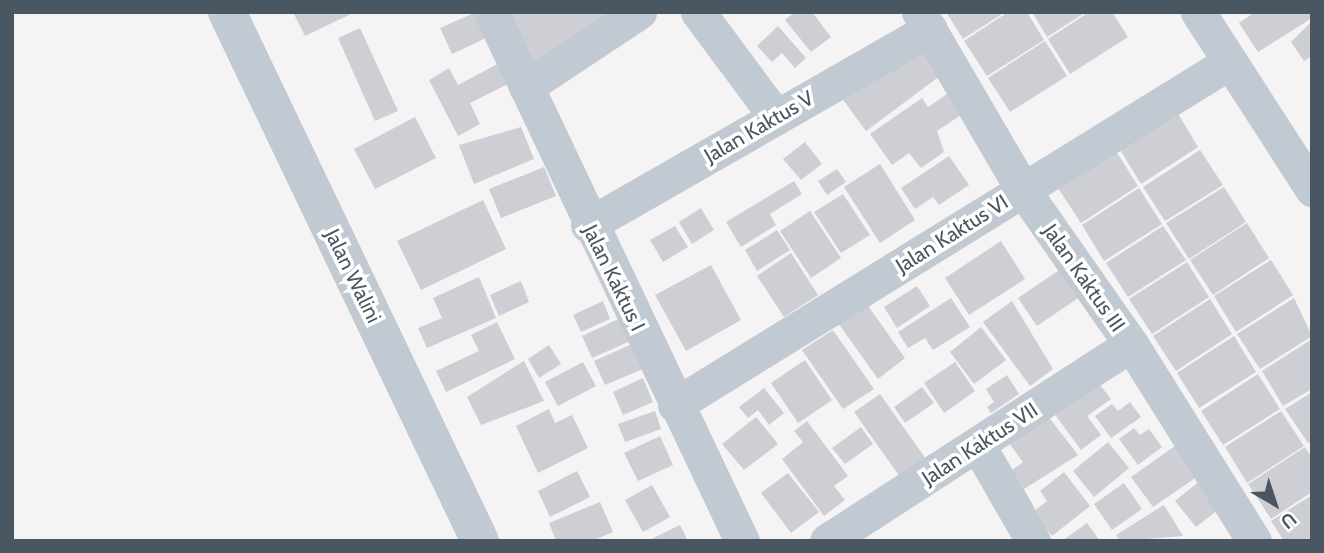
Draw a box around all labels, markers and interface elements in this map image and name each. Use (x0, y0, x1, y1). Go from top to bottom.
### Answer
street label: Jalan Kaktus V (700, 85, 818, 169)
street label: Jalan Kaktus VI (891, 189, 1013, 279)
street label: Jalan Kaktus III (1038, 219, 1130, 337)
street label: Jalan Kaktus I (577, 221, 651, 335)
street label: Jalan Walini (319, 225, 387, 327)
street label: Jalan Kaktus VII (917, 397, 1043, 491)
north arrow (1240, 469, 1310, 539)
text: U (1276, 507, 1301, 534)

